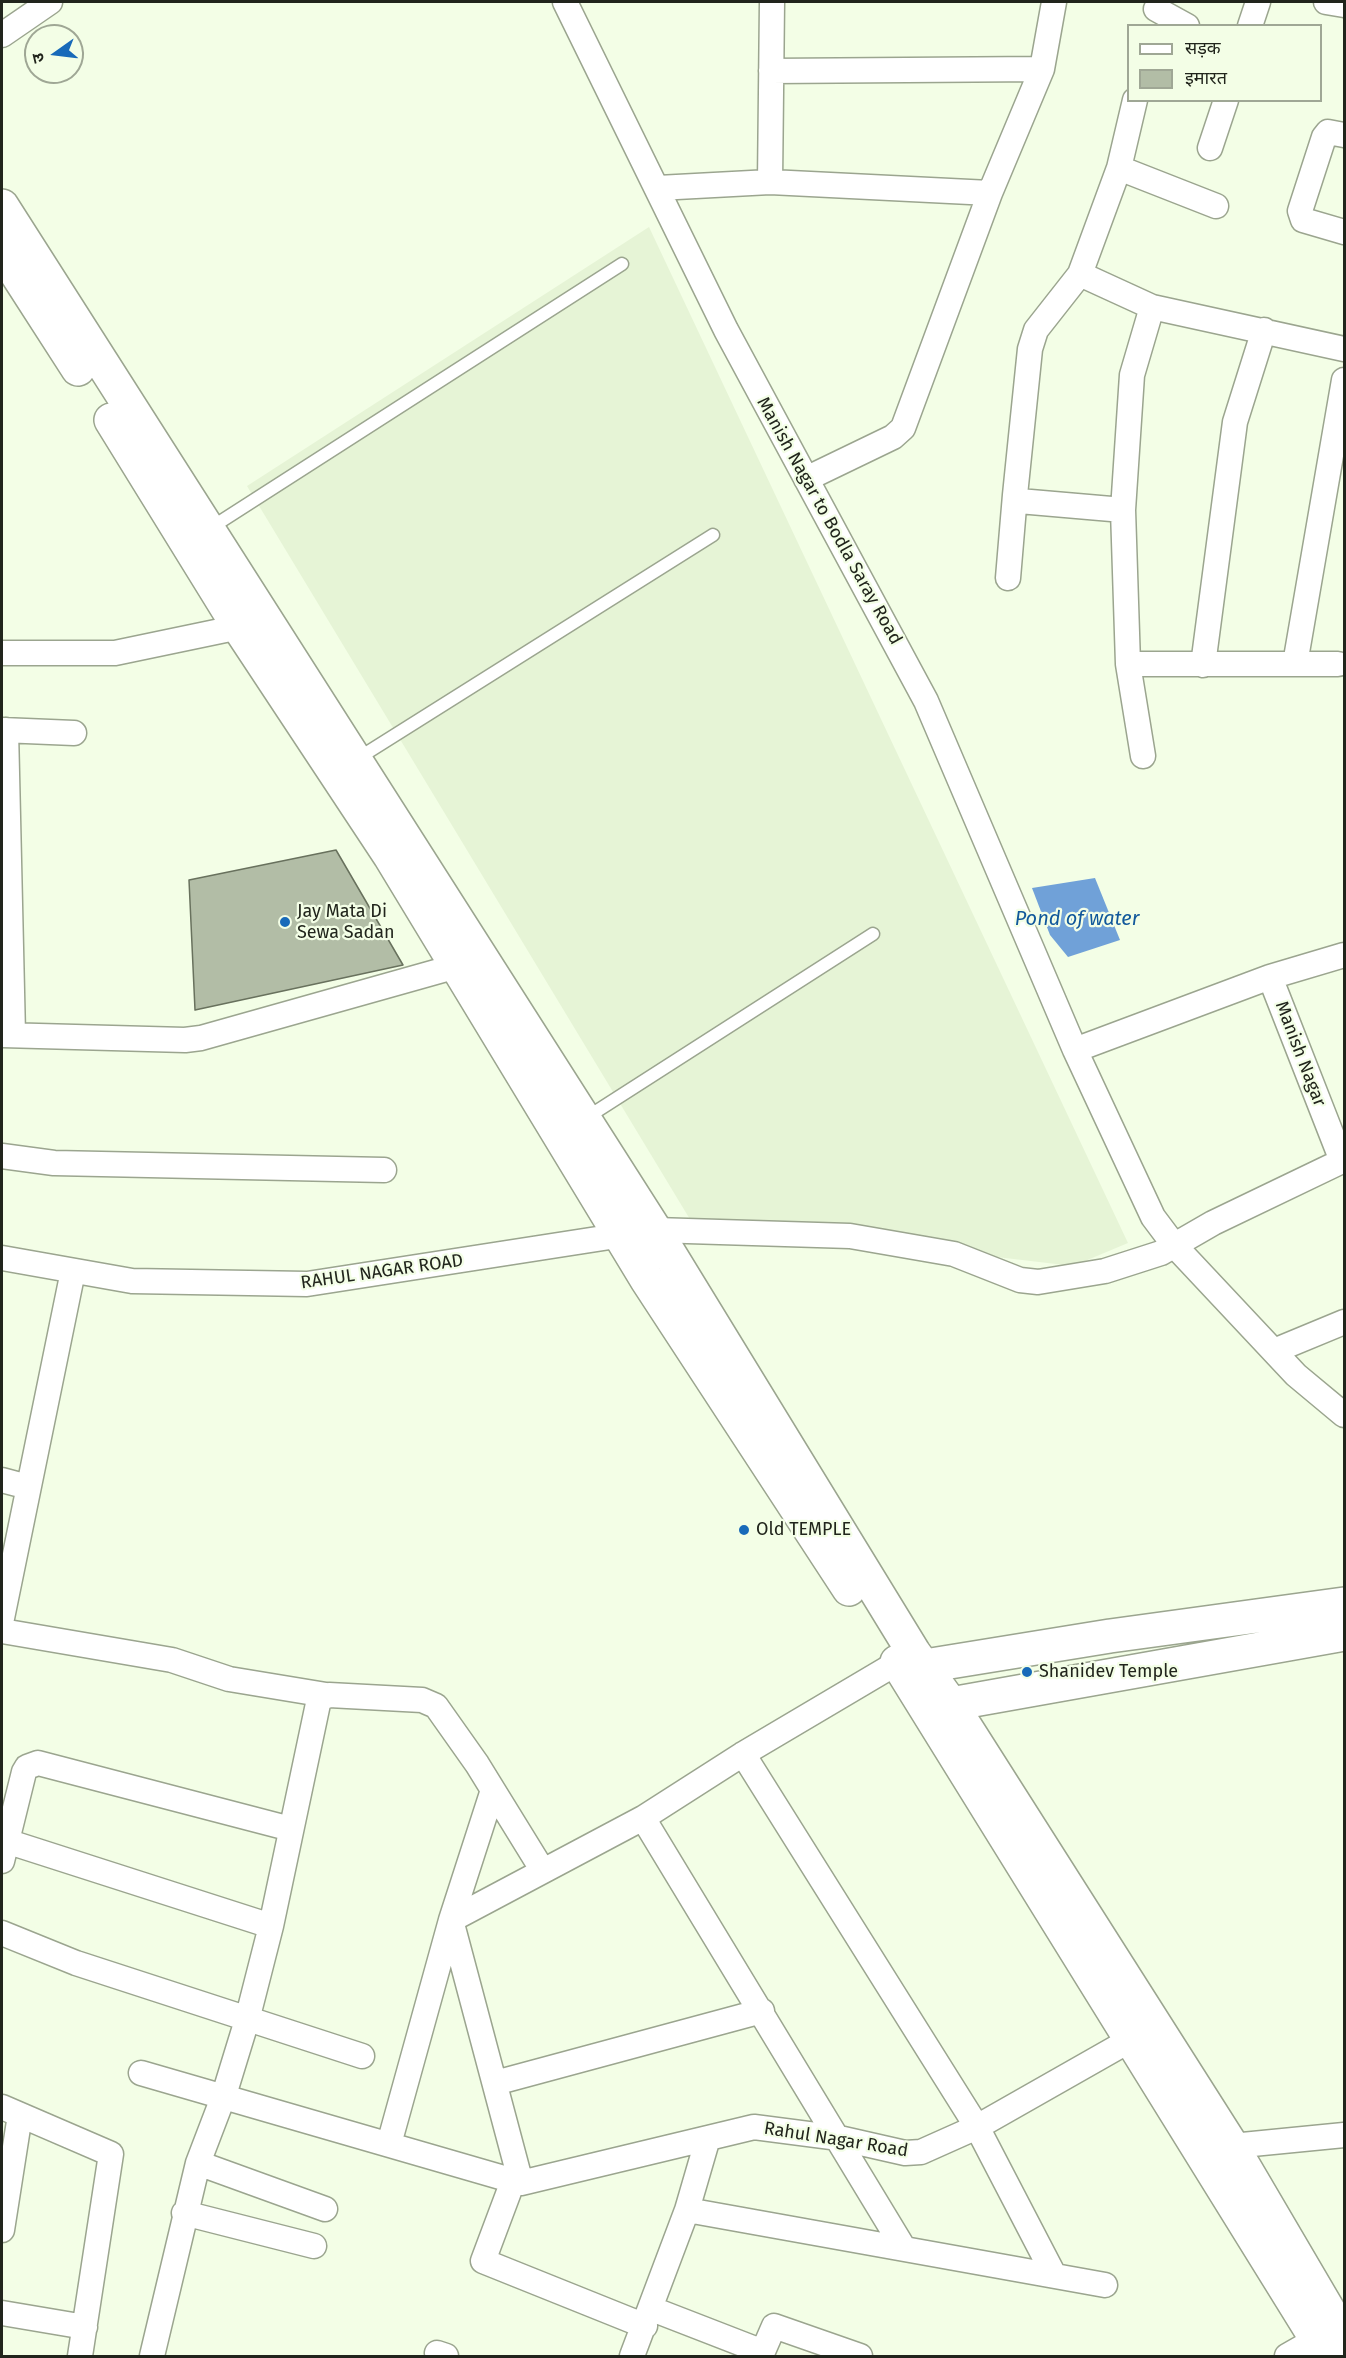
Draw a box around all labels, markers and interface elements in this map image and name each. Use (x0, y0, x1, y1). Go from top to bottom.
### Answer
north arrow (24, 24, 84, 84)
legend (1127, 24, 1322, 102)
text: सड़क (1185, 37, 1221, 59)
text: उ (28, 51, 48, 65)
text: इमारत (1185, 67, 1227, 89)
street label: Manish Nagar to Bodla Saray Road (752, 393, 906, 649)
place label: Jay Mata Di Sewa Sadan (297, 901, 395, 944)
water label: Pond of water (1015, 907, 1139, 931)
marker: Jay Mata Di Sewa Sadan (278, 915, 292, 929)
street label: Manish Nagar (1270, 998, 1330, 1110)
street label: RAHUL NAGAR ROAD (299, 1250, 465, 1294)
place label: Old TEMPLE (756, 1519, 851, 1541)
marker: Old TEMPLE (737, 1523, 751, 1537)
place label: Shanidev Temple (1039, 1661, 1178, 1683)
marker: Shanidev Temple (1020, 1665, 1034, 1679)
street label: Rahul Nagar Road (762, 2118, 910, 2162)

